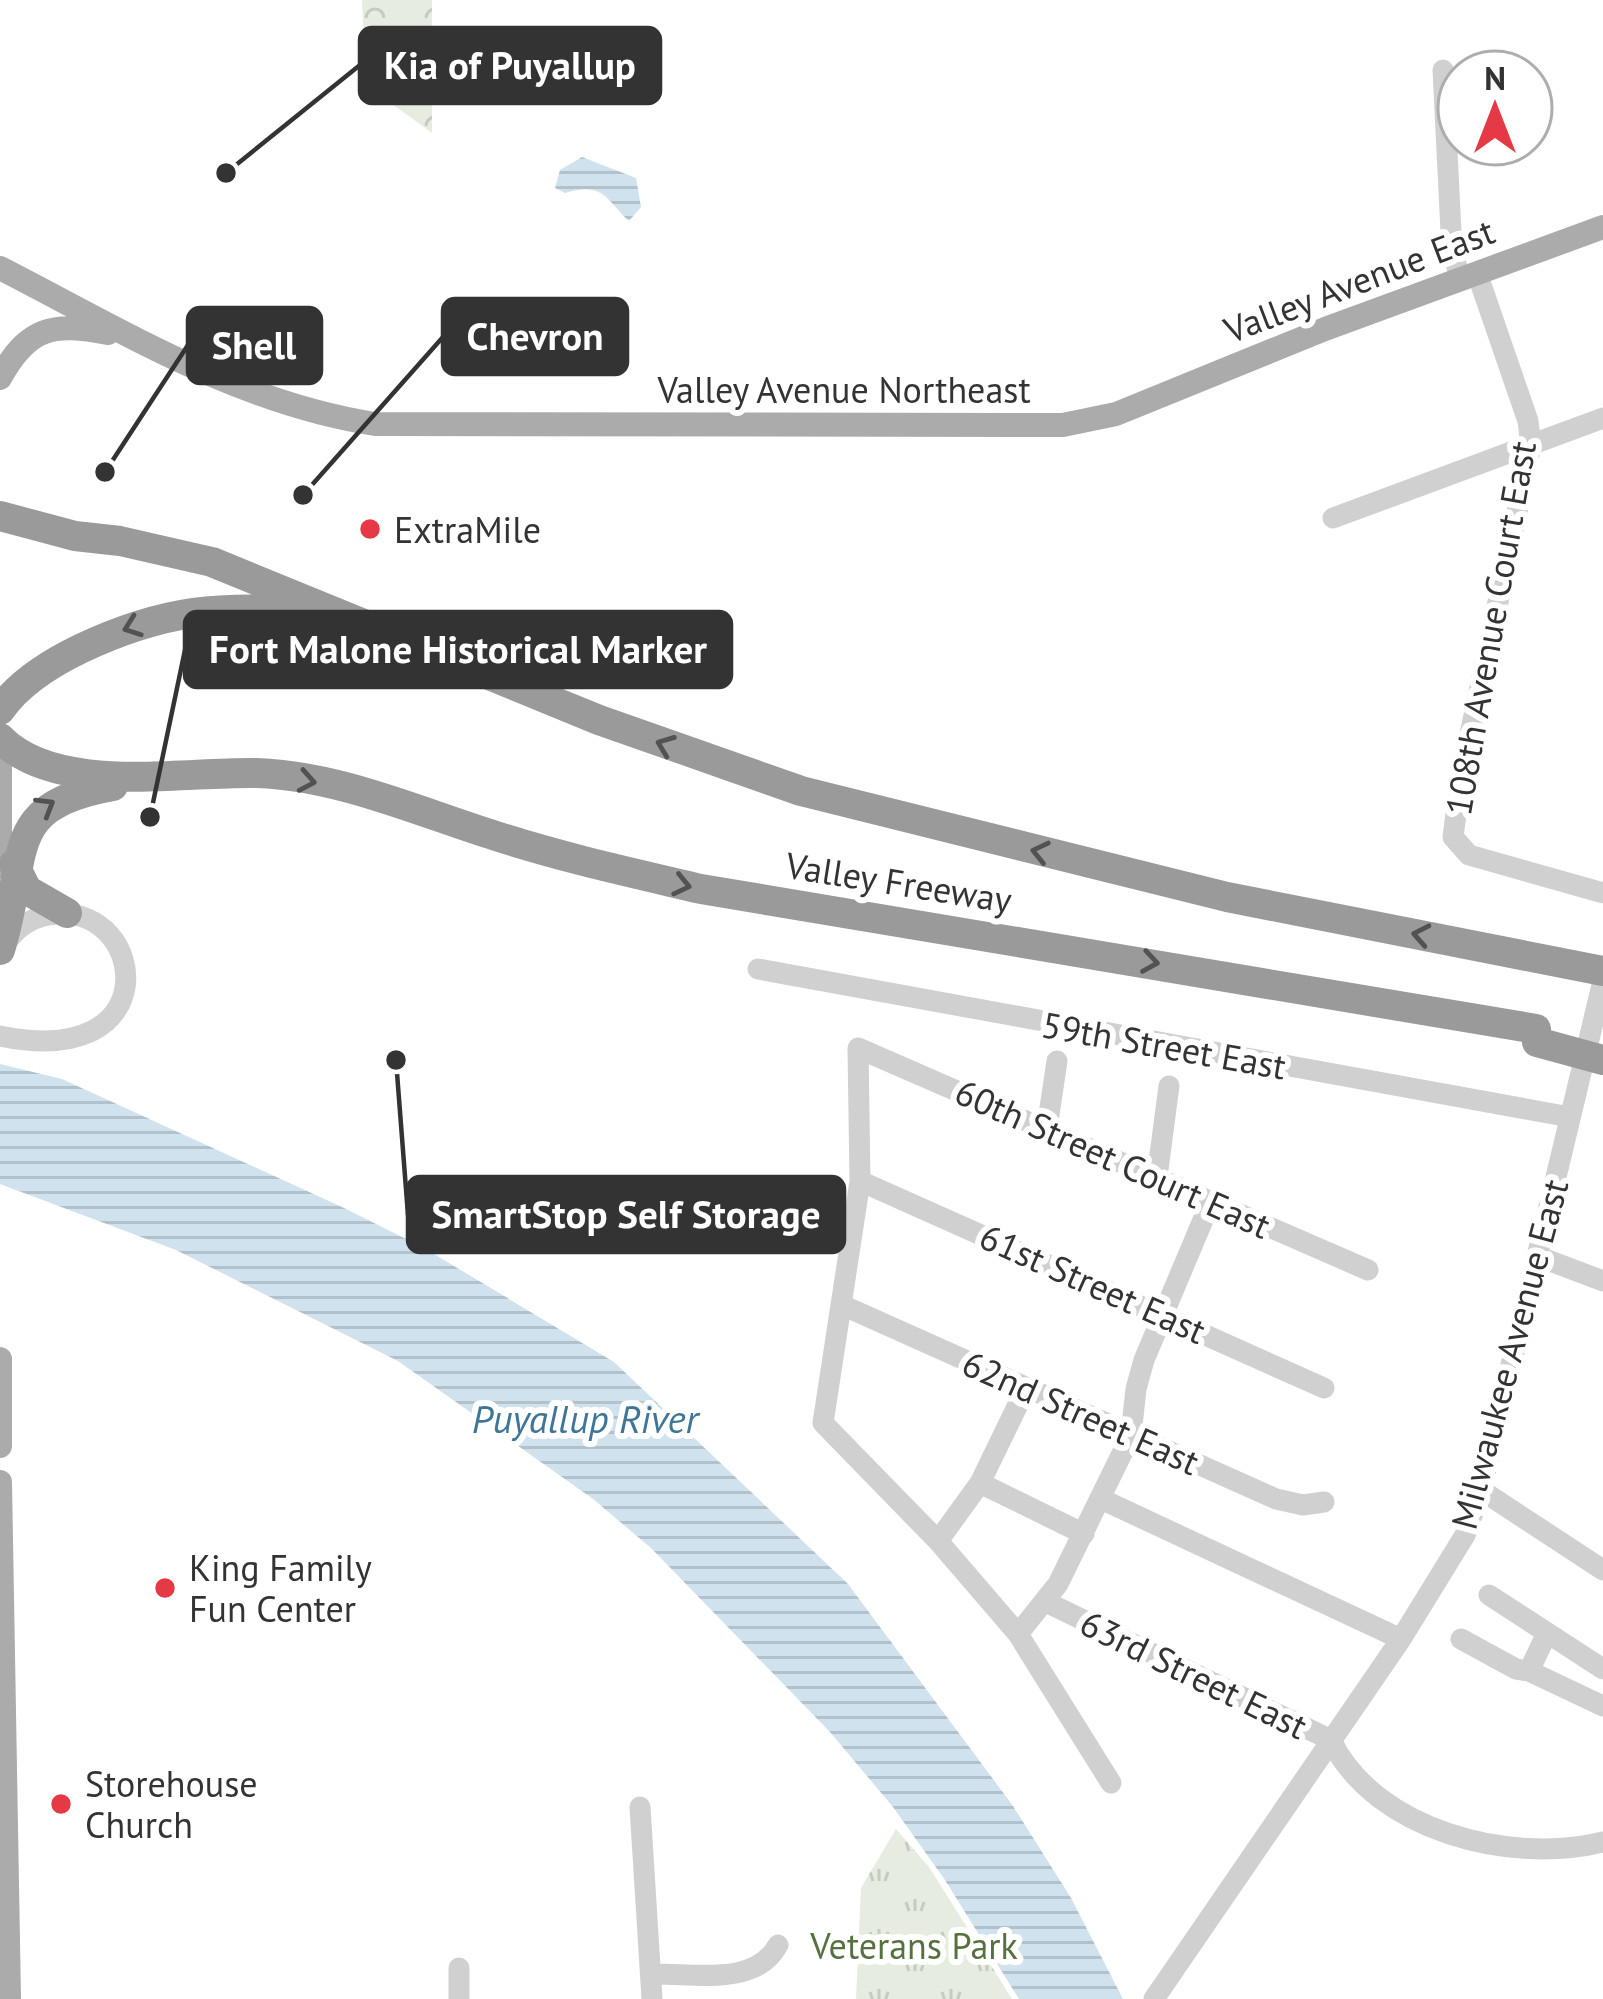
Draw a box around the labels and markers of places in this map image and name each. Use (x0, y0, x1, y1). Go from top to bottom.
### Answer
callout: Kia of Puyallup (360, 28, 660, 103)
callout: Chevron (443, 299, 627, 374)
callout: Shell (188, 308, 321, 383)
place label: ExtraMile (394, 506, 541, 553)
marker: ExtraMile (357, 516, 383, 542)
callout: Fort Malone Historical Marker (185, 612, 731, 687)
callout: SmartStop Self Storage (408, 1177, 844, 1252)
place label: King Family Fun Center (189, 1544, 372, 1632)
marker: King Family Fun Center (152, 1575, 178, 1601)
place label: Storehouse Church (85, 1760, 258, 1848)
marker: Storehouse Church (48, 1791, 74, 1817)

